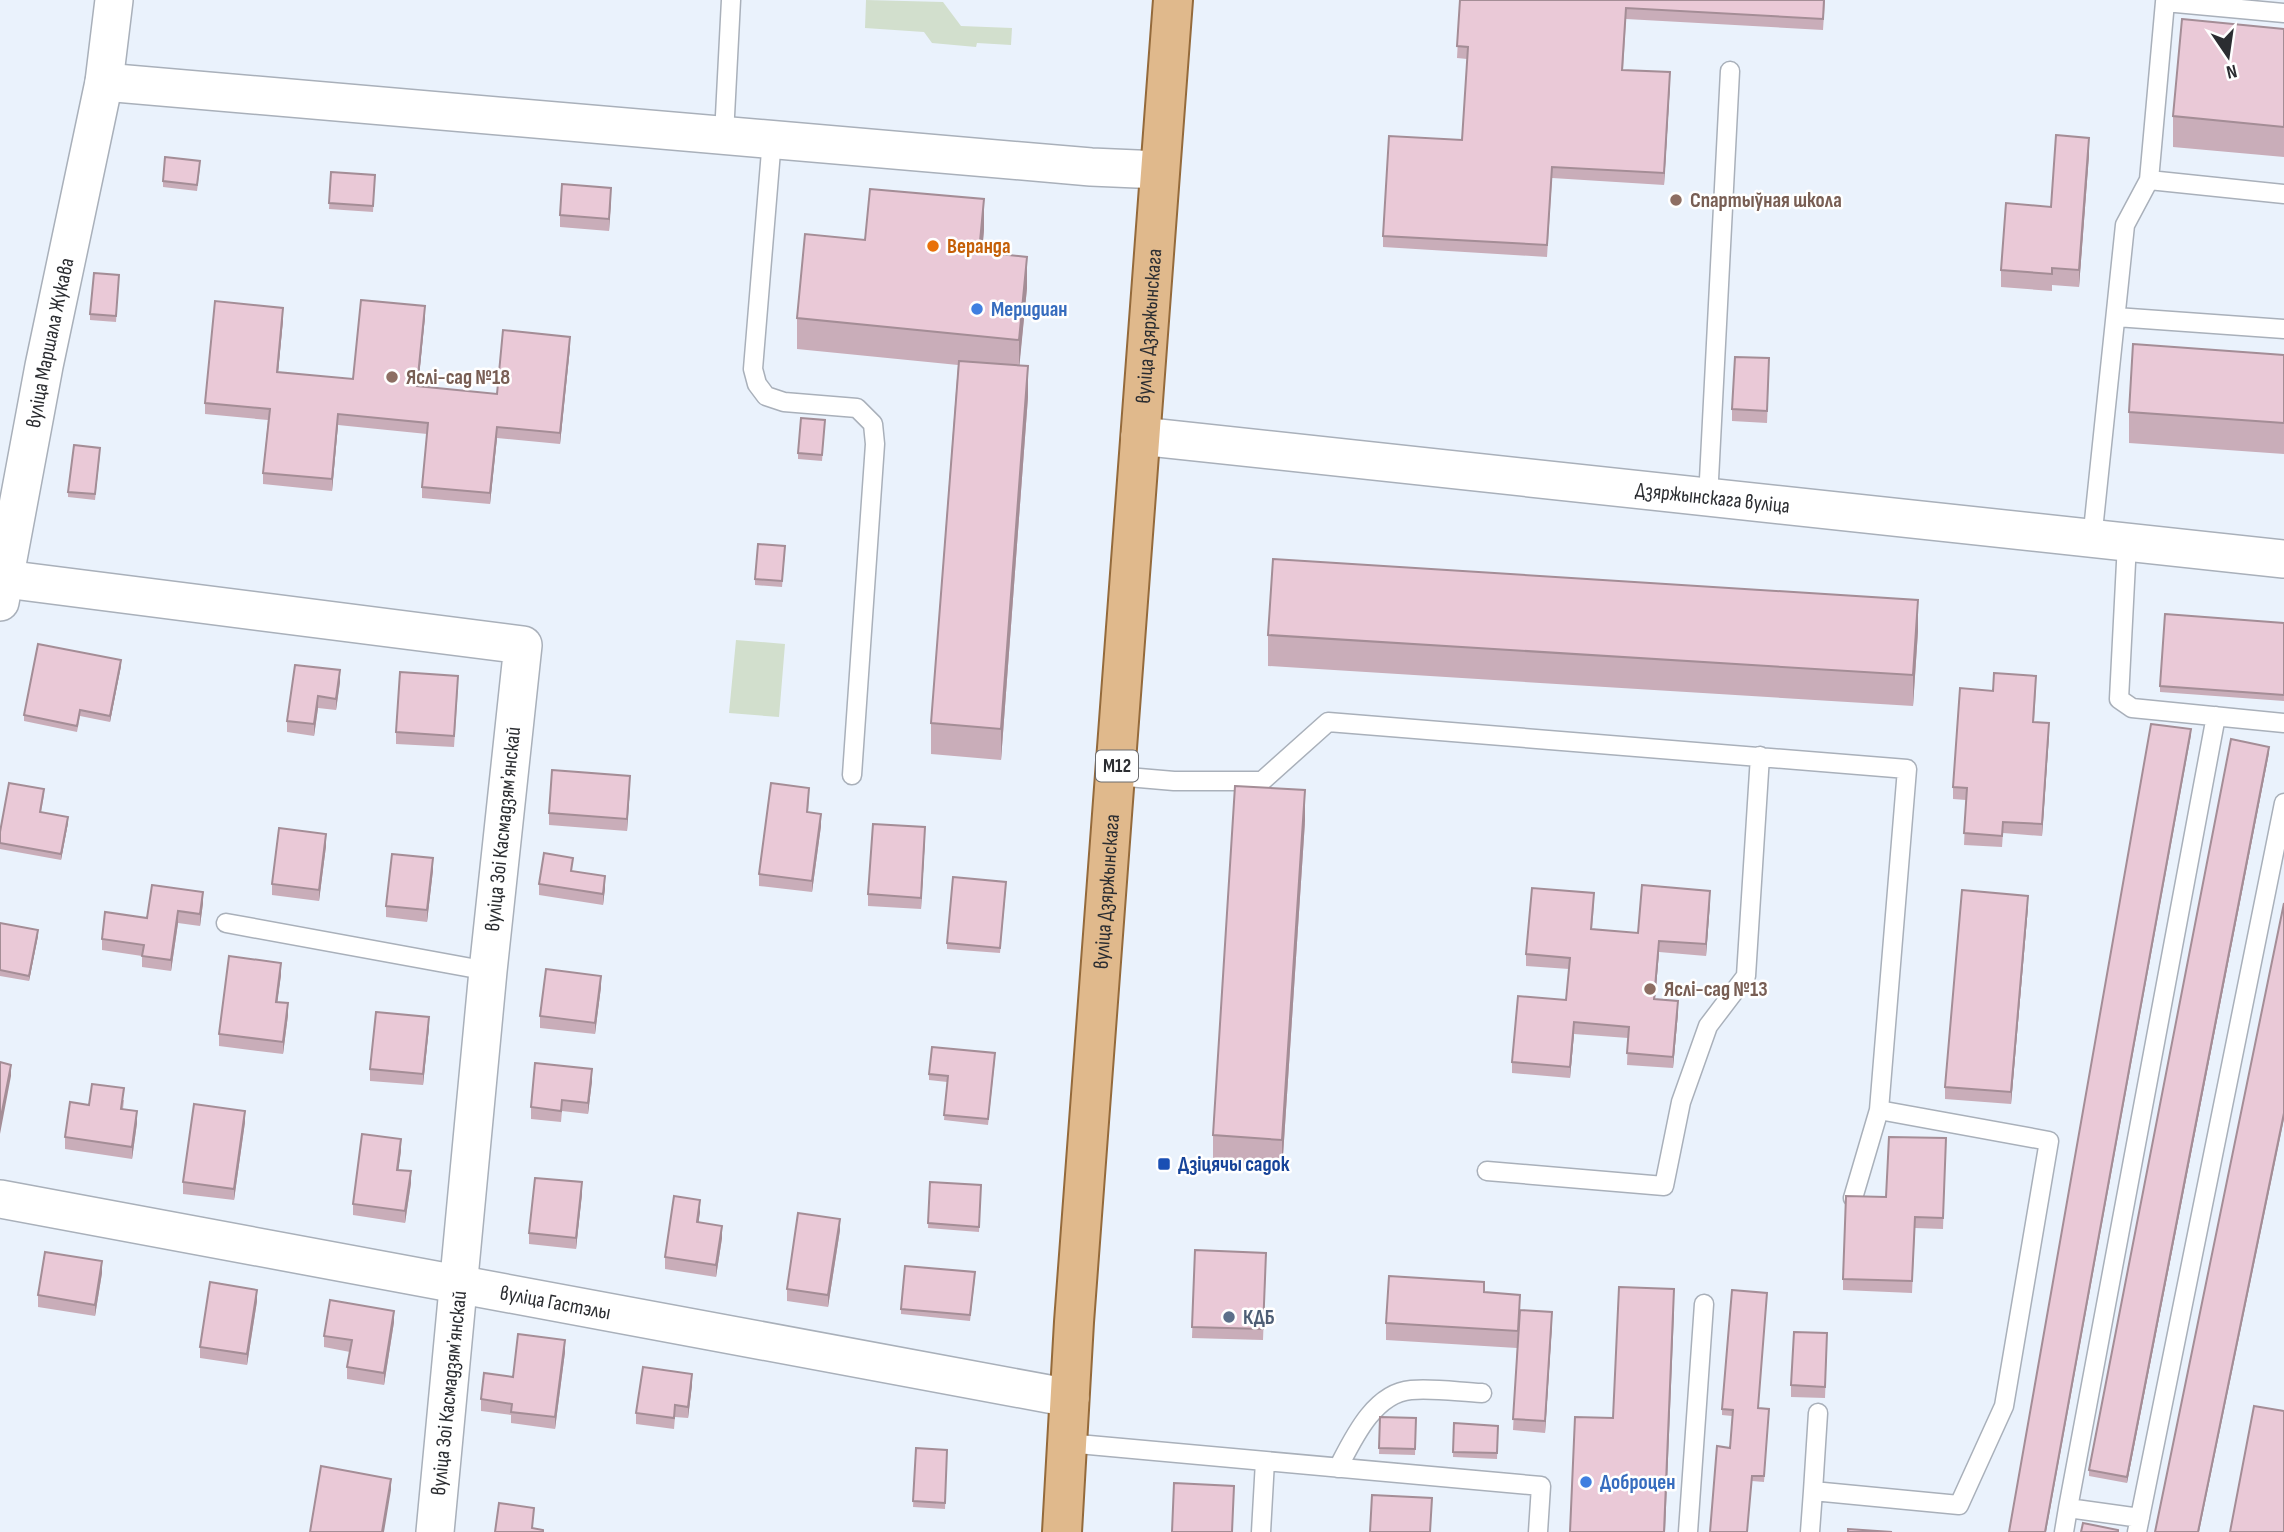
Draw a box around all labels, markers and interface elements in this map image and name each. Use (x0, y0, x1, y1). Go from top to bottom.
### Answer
north arrow (2193, 21, 2263, 91)
text: N (2224, 59, 2239, 83)
place label: Спартыўная школа (1690, 188, 1842, 213)
marker: Спартыўная школа (1668, 192, 1684, 208)
place label: Веранда (947, 234, 1011, 259)
marker: Веранда (925, 238, 941, 254)
street label: вуліца Дзяржынскага (1130, 248, 1167, 404)
street label: вуліца Маршала Жукава (20, 256, 79, 430)
place label: Меридиан (991, 297, 1068, 322)
marker: Меридиан (969, 301, 985, 317)
place label: Яслі-сад №18 (406, 365, 510, 390)
marker: Яслі-сад №18 (384, 369, 400, 385)
street label: Дзяржынскага вуліца (1634, 477, 1791, 518)
street label: вуліца Зоі Касмадзямʼянскай (480, 725, 526, 933)
road number: М12 (1096, 750, 1138, 782)
street label: вуліца Дзяржынскага (1088, 813, 1124, 970)
place label: Яслі-сад №13 (1664, 977, 1768, 1002)
marker: Яслі-сад №13 (1642, 981, 1658, 997)
place label: Дзіцячы садок (1178, 1152, 1290, 1177)
marker: Дзіцячы садок (1156, 1156, 1172, 1172)
street label: вуліца Гастэлы (498, 1280, 613, 1325)
street label: вуліца Зоі Касмадзямʼянскай (426, 1289, 472, 1497)
place label: КДБ (1243, 1305, 1275, 1330)
marker: КДБ (1221, 1309, 1237, 1325)
place label: Доброцен (1600, 1470, 1675, 1495)
marker: Доброцен (1578, 1474, 1594, 1490)

